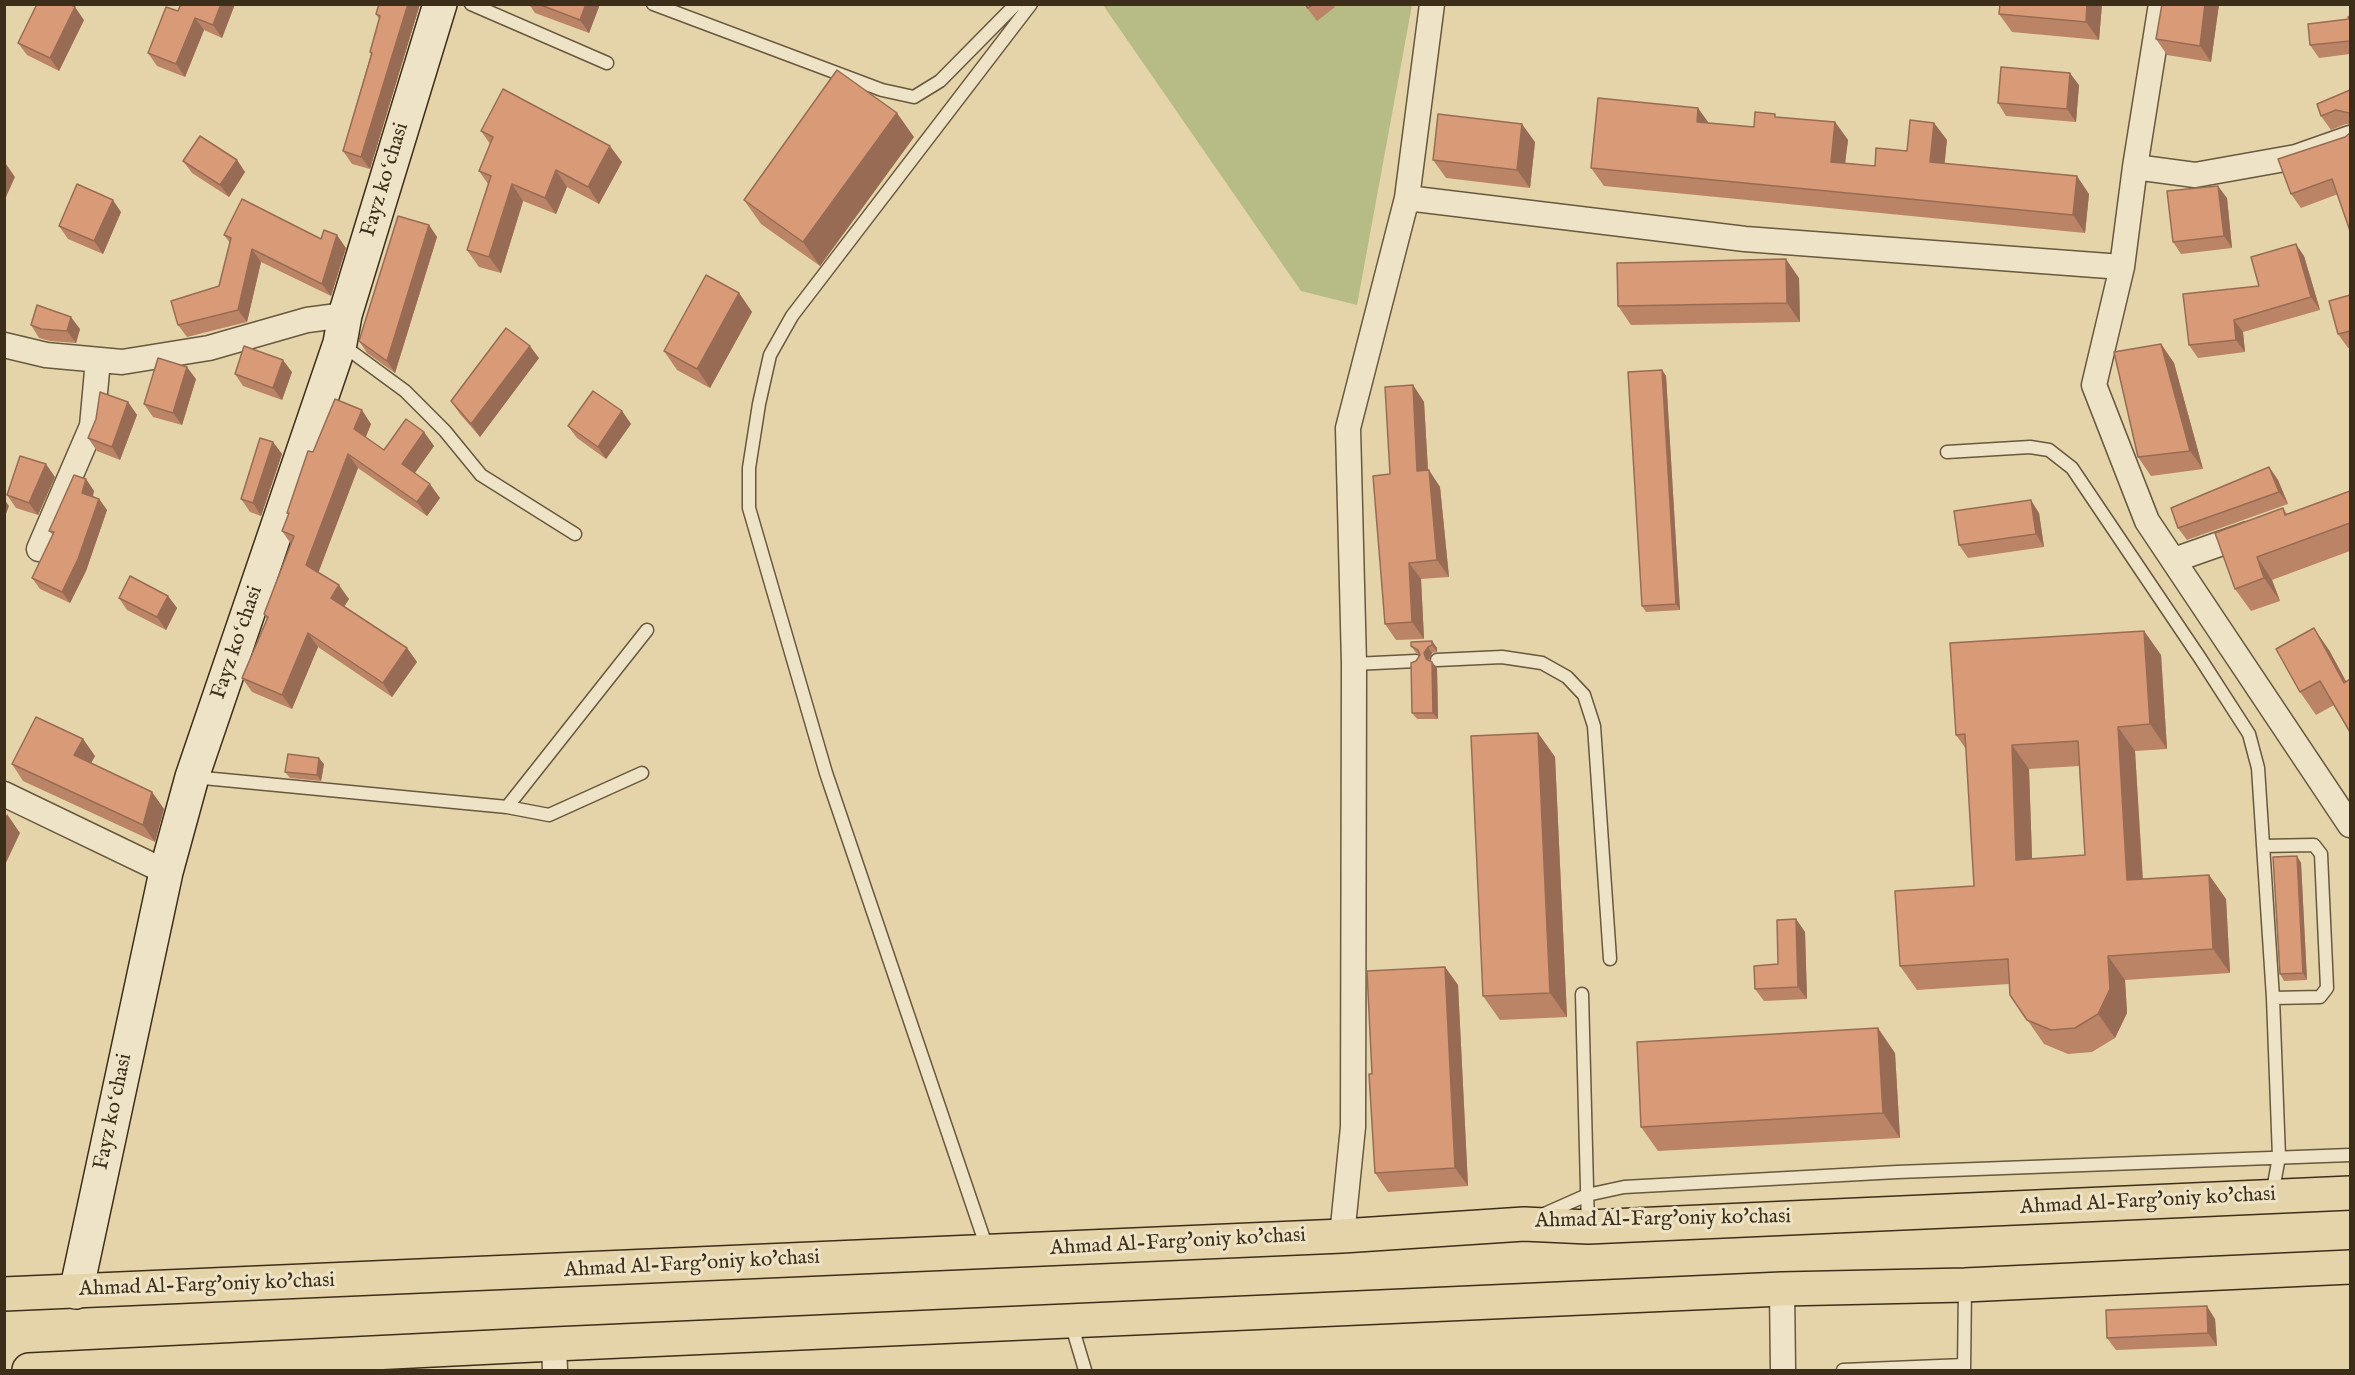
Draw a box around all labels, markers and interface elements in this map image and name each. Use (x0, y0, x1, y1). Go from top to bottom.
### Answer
street label: Fayz koʻchasi (357, 120, 415, 240)
street label: Fayz koʻchasi (207, 583, 269, 703)
street label: Fayz koʻchasi (89, 1052, 139, 1172)
street label: Ahmad Al-Farg'oniy ko'chasi (2019, 1183, 2277, 1221)
street label: Ahmad Al-Farg'oniy ko'chasi (1535, 1205, 1791, 1235)
street label: Ahmad Al-Farg'oniy ko'chasi (1049, 1224, 1307, 1262)
street label: Ahmad Al-Farg'oniy ko'chasi (563, 1246, 821, 1284)
street label: Ahmad Al-Farg'oniy ko'chasi (79, 1269, 335, 1303)

